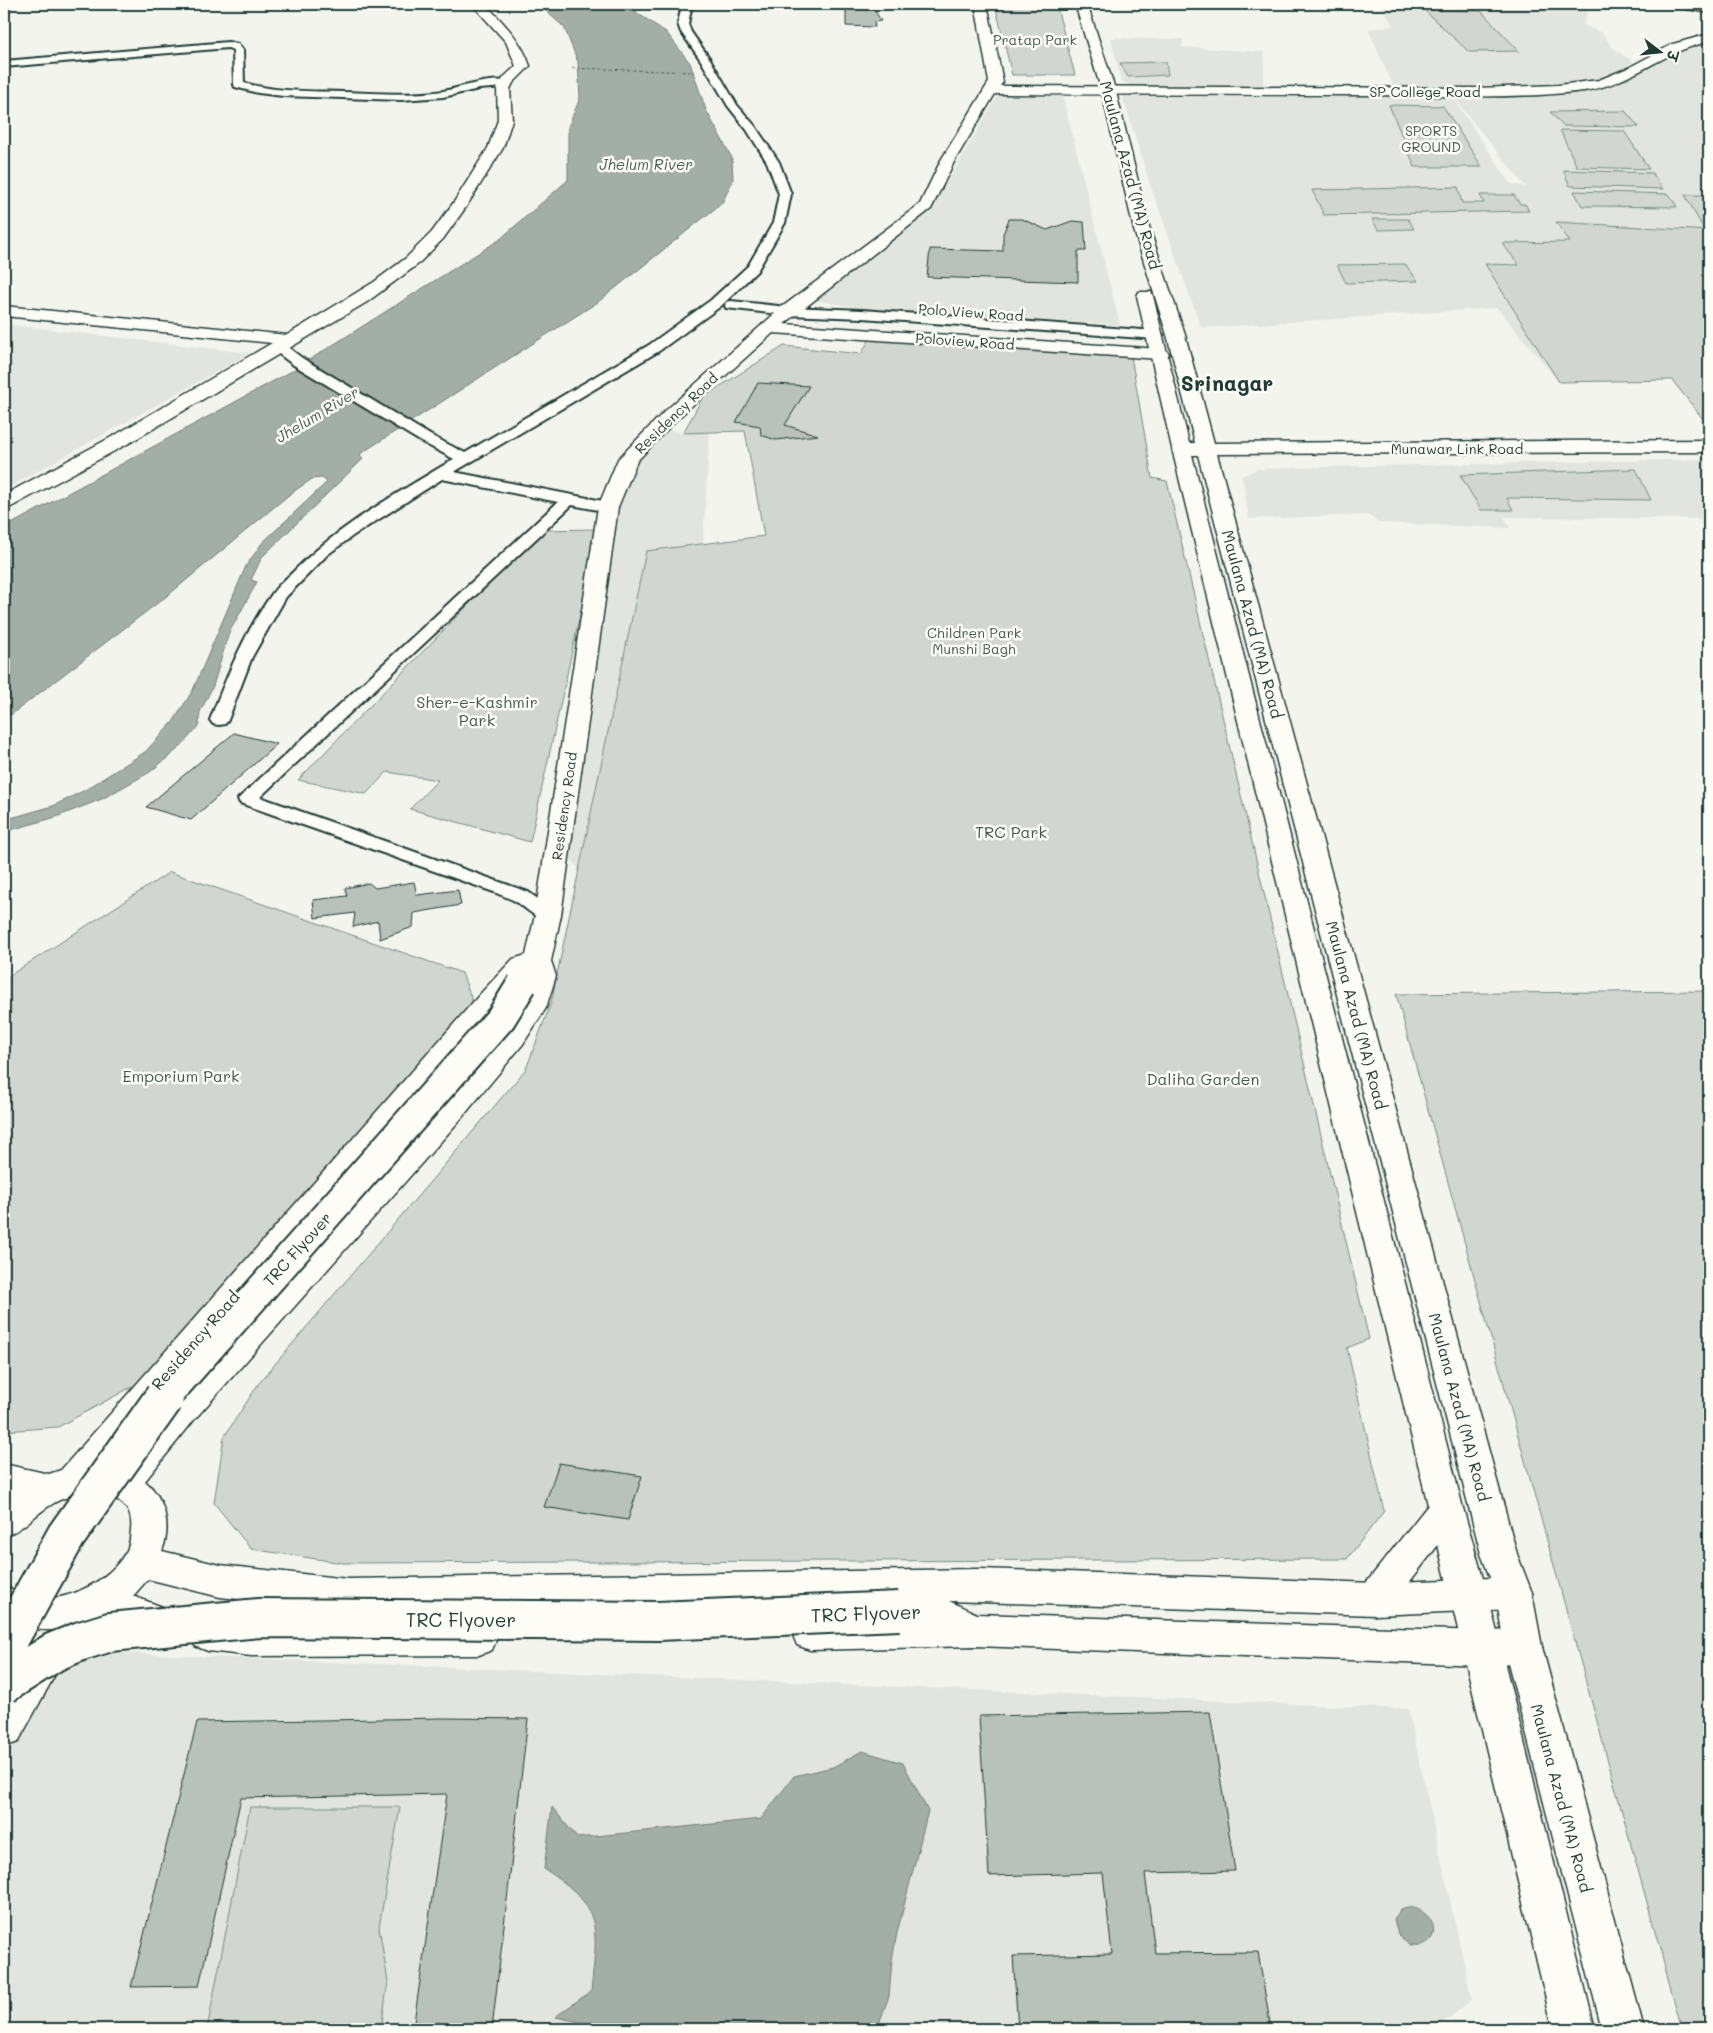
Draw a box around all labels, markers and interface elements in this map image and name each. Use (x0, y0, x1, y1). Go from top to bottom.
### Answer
north arrow (1636, 28, 1686, 78)
park label: Pratap Park (993, 30, 1077, 49)
text: उ (1662, 47, 1684, 64)
street label: Maulana Azad (MA) Road (1096, 78, 1166, 272)
street label: SP College Road (1369, 82, 1481, 101)
park label: SPORTS GROUND (1401, 121, 1461, 156)
water label: Jhelum River (599, 154, 693, 174)
street label: Polo View Road (918, 299, 1024, 325)
street label: Poloview Road (915, 328, 1015, 354)
street label: Residency Road (630, 368, 722, 458)
district label: Srinagar (1181, 369, 1273, 396)
water label: Jhelum River (272, 381, 363, 447)
street label: Munawar Link Road (1391, 439, 1523, 458)
street label: Maulana Azad (MA) Road (1218, 527, 1288, 721)
park label: Children Park Munshi Bagh (927, 623, 1021, 658)
park label: Sher-e-Kashmir Park (416, 691, 538, 730)
street label: Residency Road (547, 751, 581, 861)
park label: TRC Park (975, 821, 1047, 842)
street label: Maulana Azad (MA) Road (1322, 918, 1392, 1112)
park label: Emporium Park (122, 1065, 240, 1086)
park label: Daliha Garden (1147, 1068, 1259, 1089)
street label: TRC Flyover (258, 1207, 336, 1291)
street label: Residency Road (146, 1286, 244, 1394)
street label: Maulana Azad (MA) Road (1425, 1310, 1495, 1504)
street label: TRC Flyover (810, 1599, 922, 1627)
street label: TRC Flyover (406, 1607, 516, 1632)
street label: Maulana Azad (MA) Road (1527, 1701, 1597, 1895)

